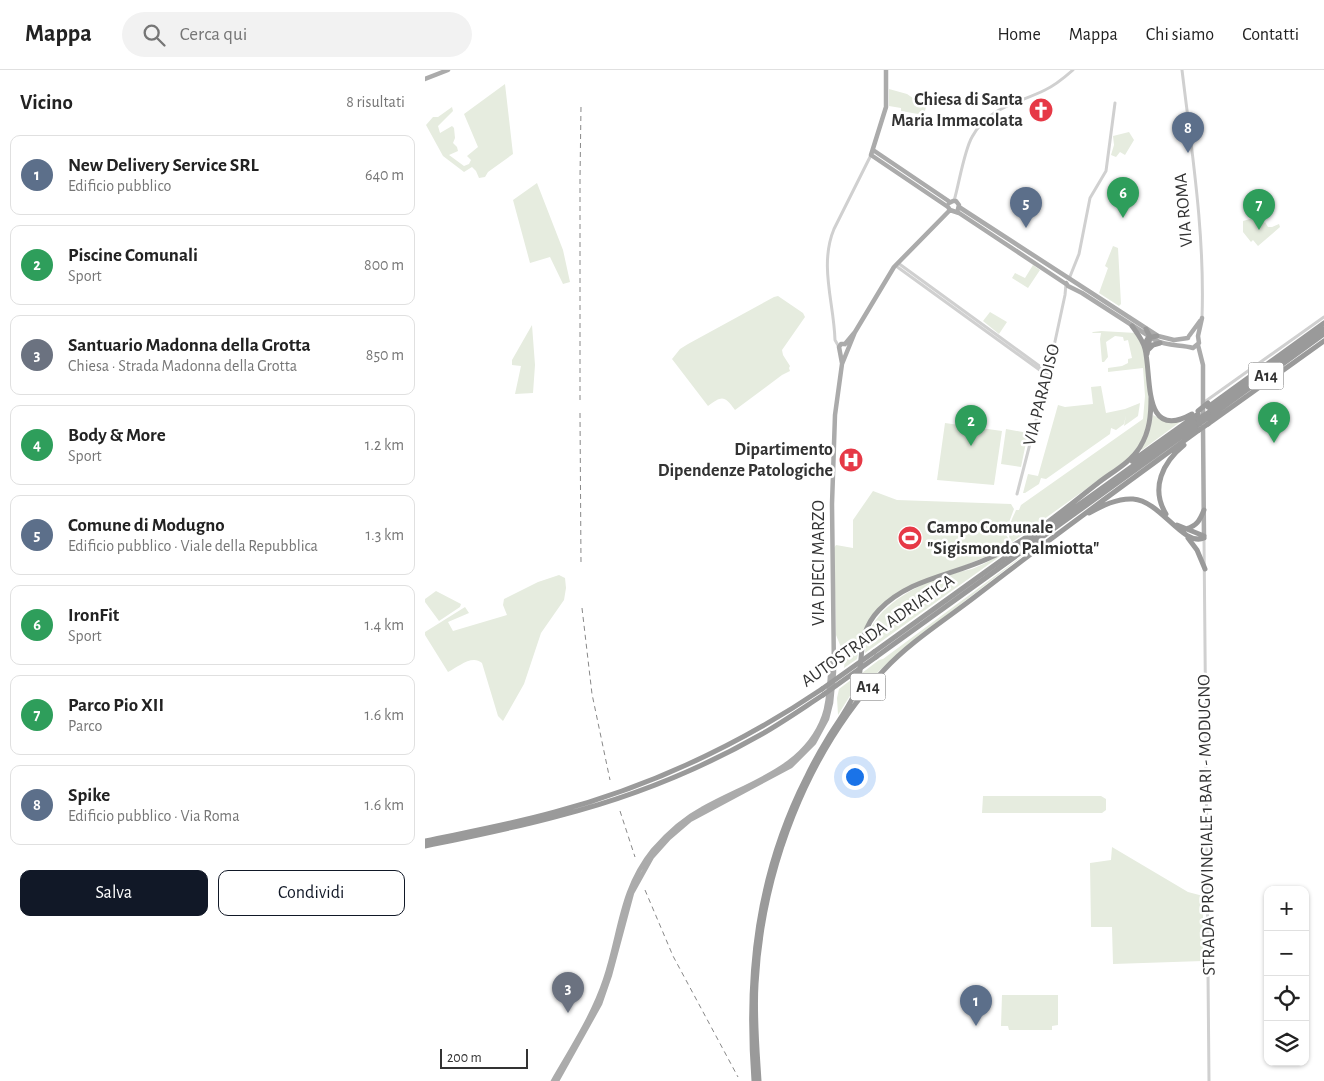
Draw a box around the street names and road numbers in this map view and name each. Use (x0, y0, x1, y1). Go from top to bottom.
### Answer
street label: VIA ROMA (1172, 172, 1196, 248)
street label: VIA PARADISO (1021, 342, 1063, 448)
road number: A14 (1249, 362, 1283, 390)
street label: VIA DIECI MARZO (810, 500, 828, 626)
street label: AUTOSTRADA ADRIATICA (798, 571, 958, 691)
road number: A14 (851, 674, 885, 700)
street label: STRADA PROVINCIALE 1 BARI - MODUGNO (1195, 674, 1219, 976)

